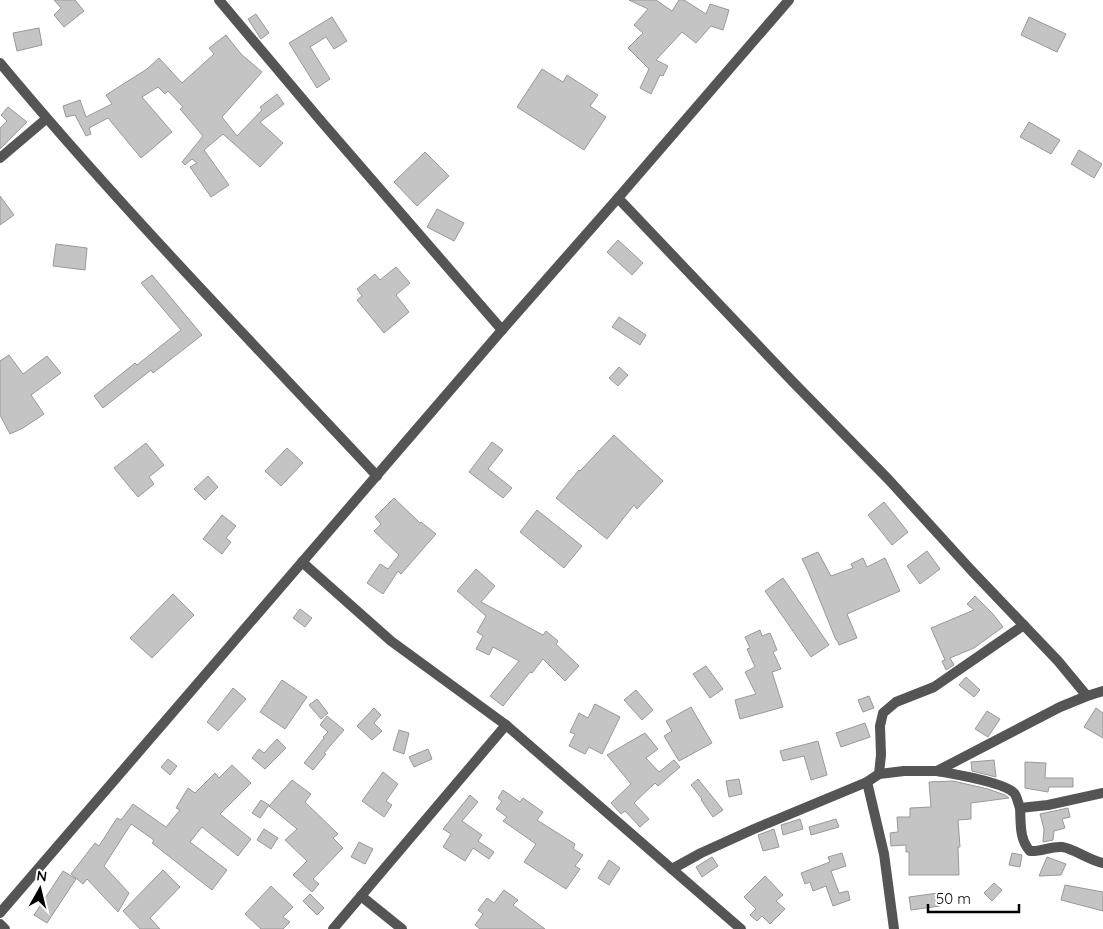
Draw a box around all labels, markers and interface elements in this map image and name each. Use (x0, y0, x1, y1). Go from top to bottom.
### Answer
north arrow (15, 864, 65, 914)
text: N (35, 866, 48, 886)
scale bar (928, 882, 1019, 914)
text: 50 m (936, 889, 971, 908)

